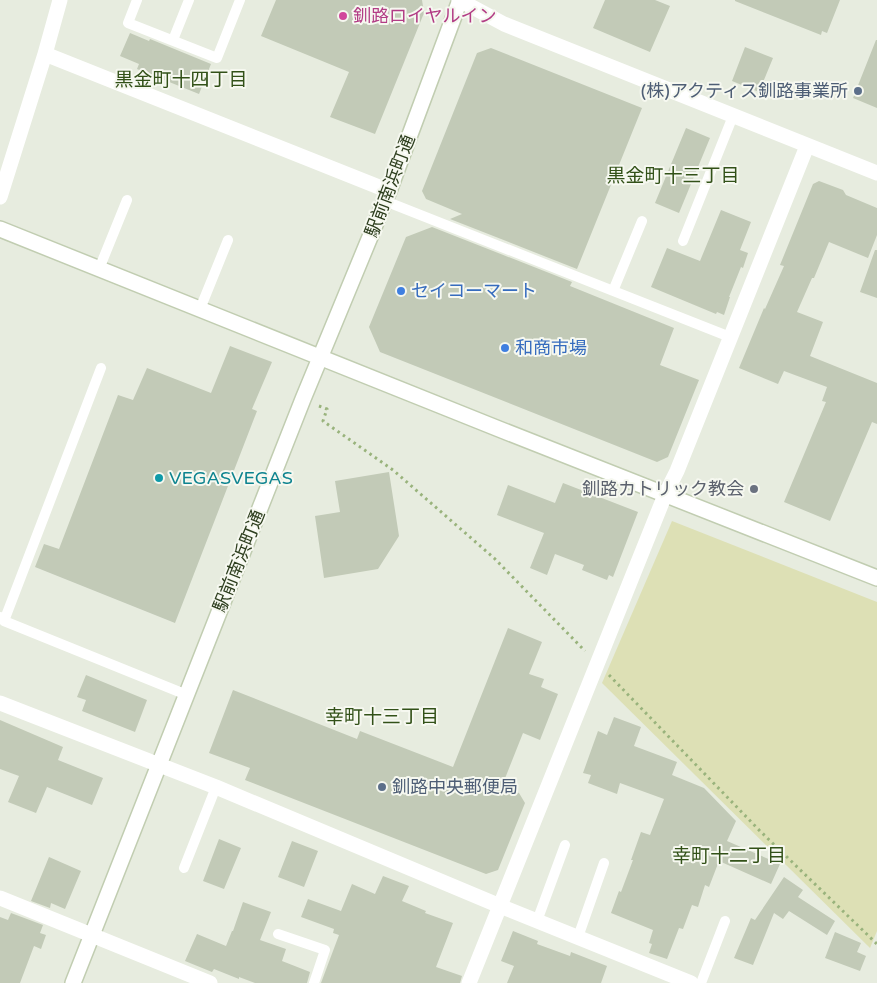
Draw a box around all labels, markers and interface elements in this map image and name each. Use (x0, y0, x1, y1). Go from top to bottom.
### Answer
place label: 釧路ロイヤルイン (353, 5, 496, 27)
marker: 釧路ロイヤルイン (337, 10, 349, 22)
district label: 黒金町十四丁目 (114, 69, 248, 91)
place label: (株)アクティス釧路事業所 (641, 80, 848, 102)
marker: (株)アクティス釧路事業所 (852, 85, 864, 97)
street label: 駅前南浜町通 (360, 132, 420, 240)
district label: 黒金町十三丁目 (606, 165, 740, 187)
place label: セイコーマート (411, 280, 537, 302)
marker: セイコーマート (395, 285, 407, 297)
place label: 和商市場 (515, 337, 587, 359)
marker: 和商市場 (499, 342, 511, 354)
place label: VEGASVEGAS (169, 467, 293, 489)
marker: VEGASVEGAS (153, 472, 165, 484)
place label: 釧路カトリック教会 (582, 478, 744, 500)
marker: 釧路カトリック教会 (748, 483, 760, 495)
street label: 駅前南浜町通 (209, 507, 269, 615)
district label: 幸町十三丁目 (325, 706, 439, 728)
place label: 釧路中央郵便局 (392, 776, 518, 798)
marker: 釧路中央郵便局 (376, 781, 388, 793)
district label: 幸町十二丁目 (672, 845, 786, 867)

